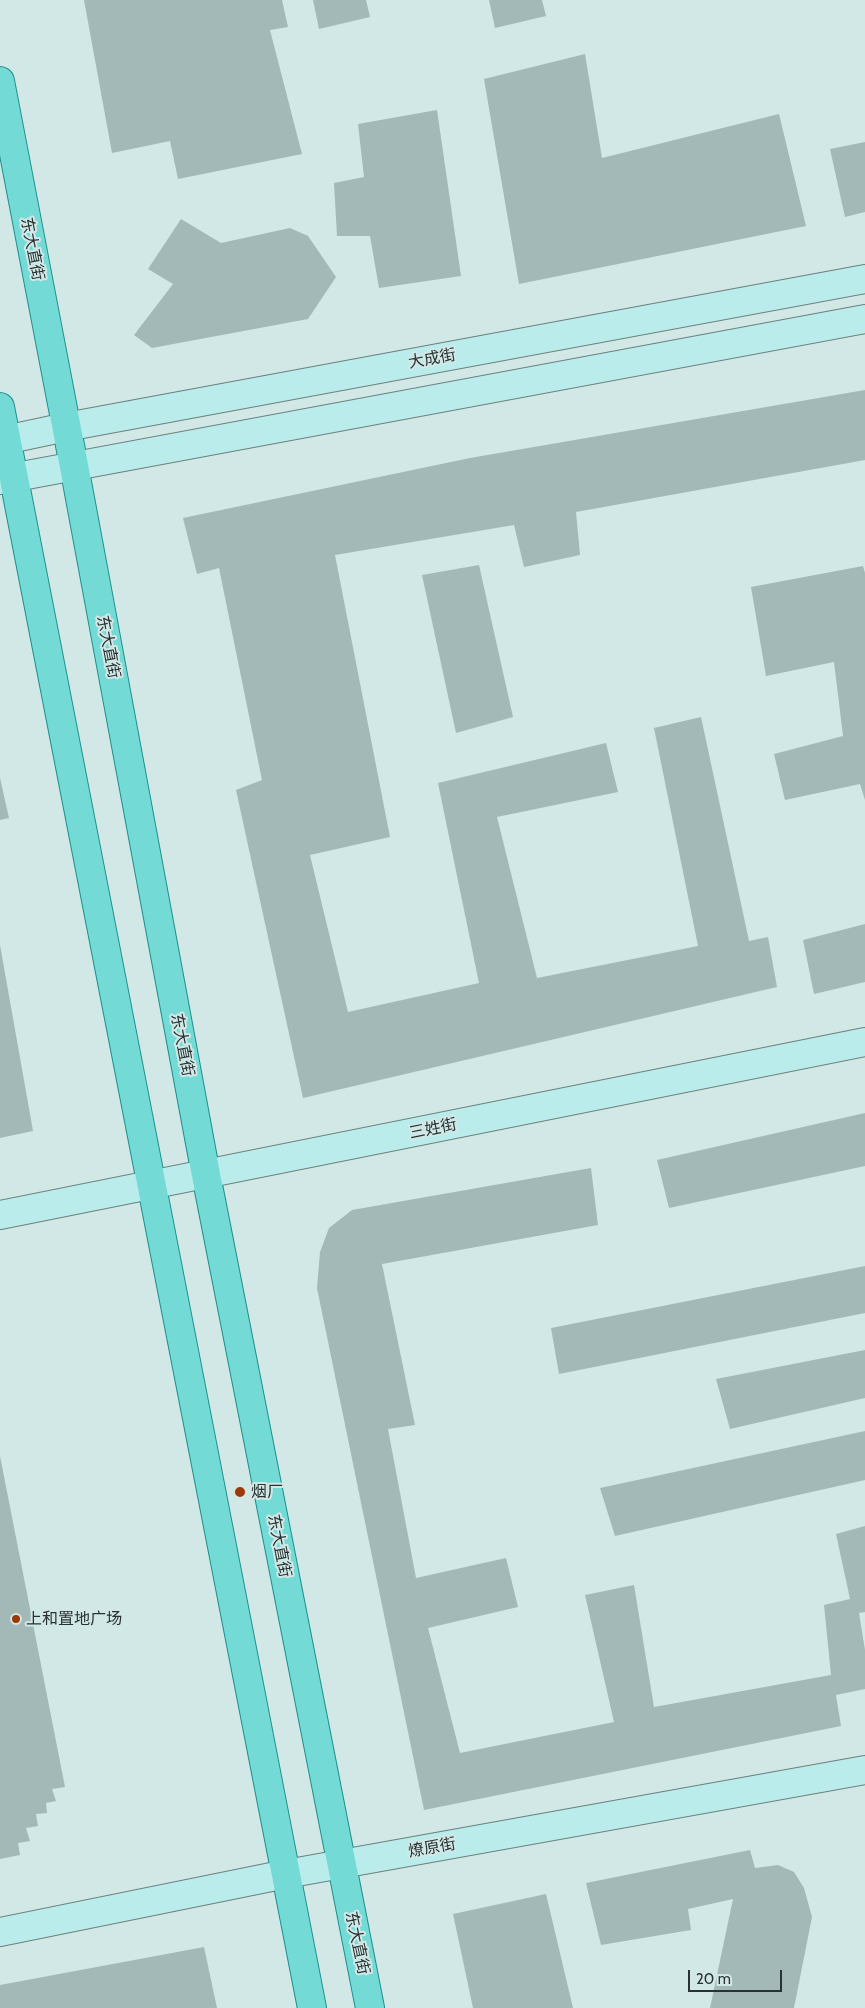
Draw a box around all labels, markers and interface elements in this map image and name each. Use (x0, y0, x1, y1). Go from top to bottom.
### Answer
street label: 东大直街 (16, 216, 48, 282)
street label: 大成街 (407, 345, 457, 373)
street label: 东大直街 (92, 614, 124, 680)
street label: 东大直街 (166, 1012, 198, 1078)
street label: 三姓街 (408, 1115, 458, 1143)
place label: 烟厂 (251, 1482, 283, 1502)
marker: 烟厂 (233, 1485, 247, 1499)
street label: 东大直街 (263, 1513, 295, 1579)
place label: 上和置地广场 (26, 1609, 122, 1629)
marker: 上和置地广场 (10, 1613, 22, 1625)
street label: 燎原街 (407, 1834, 457, 1862)
street label: 东大直街 (341, 1910, 373, 1976)
scale bar (690, 1960, 784, 1992)
text: 20 m (696, 1970, 731, 1988)

